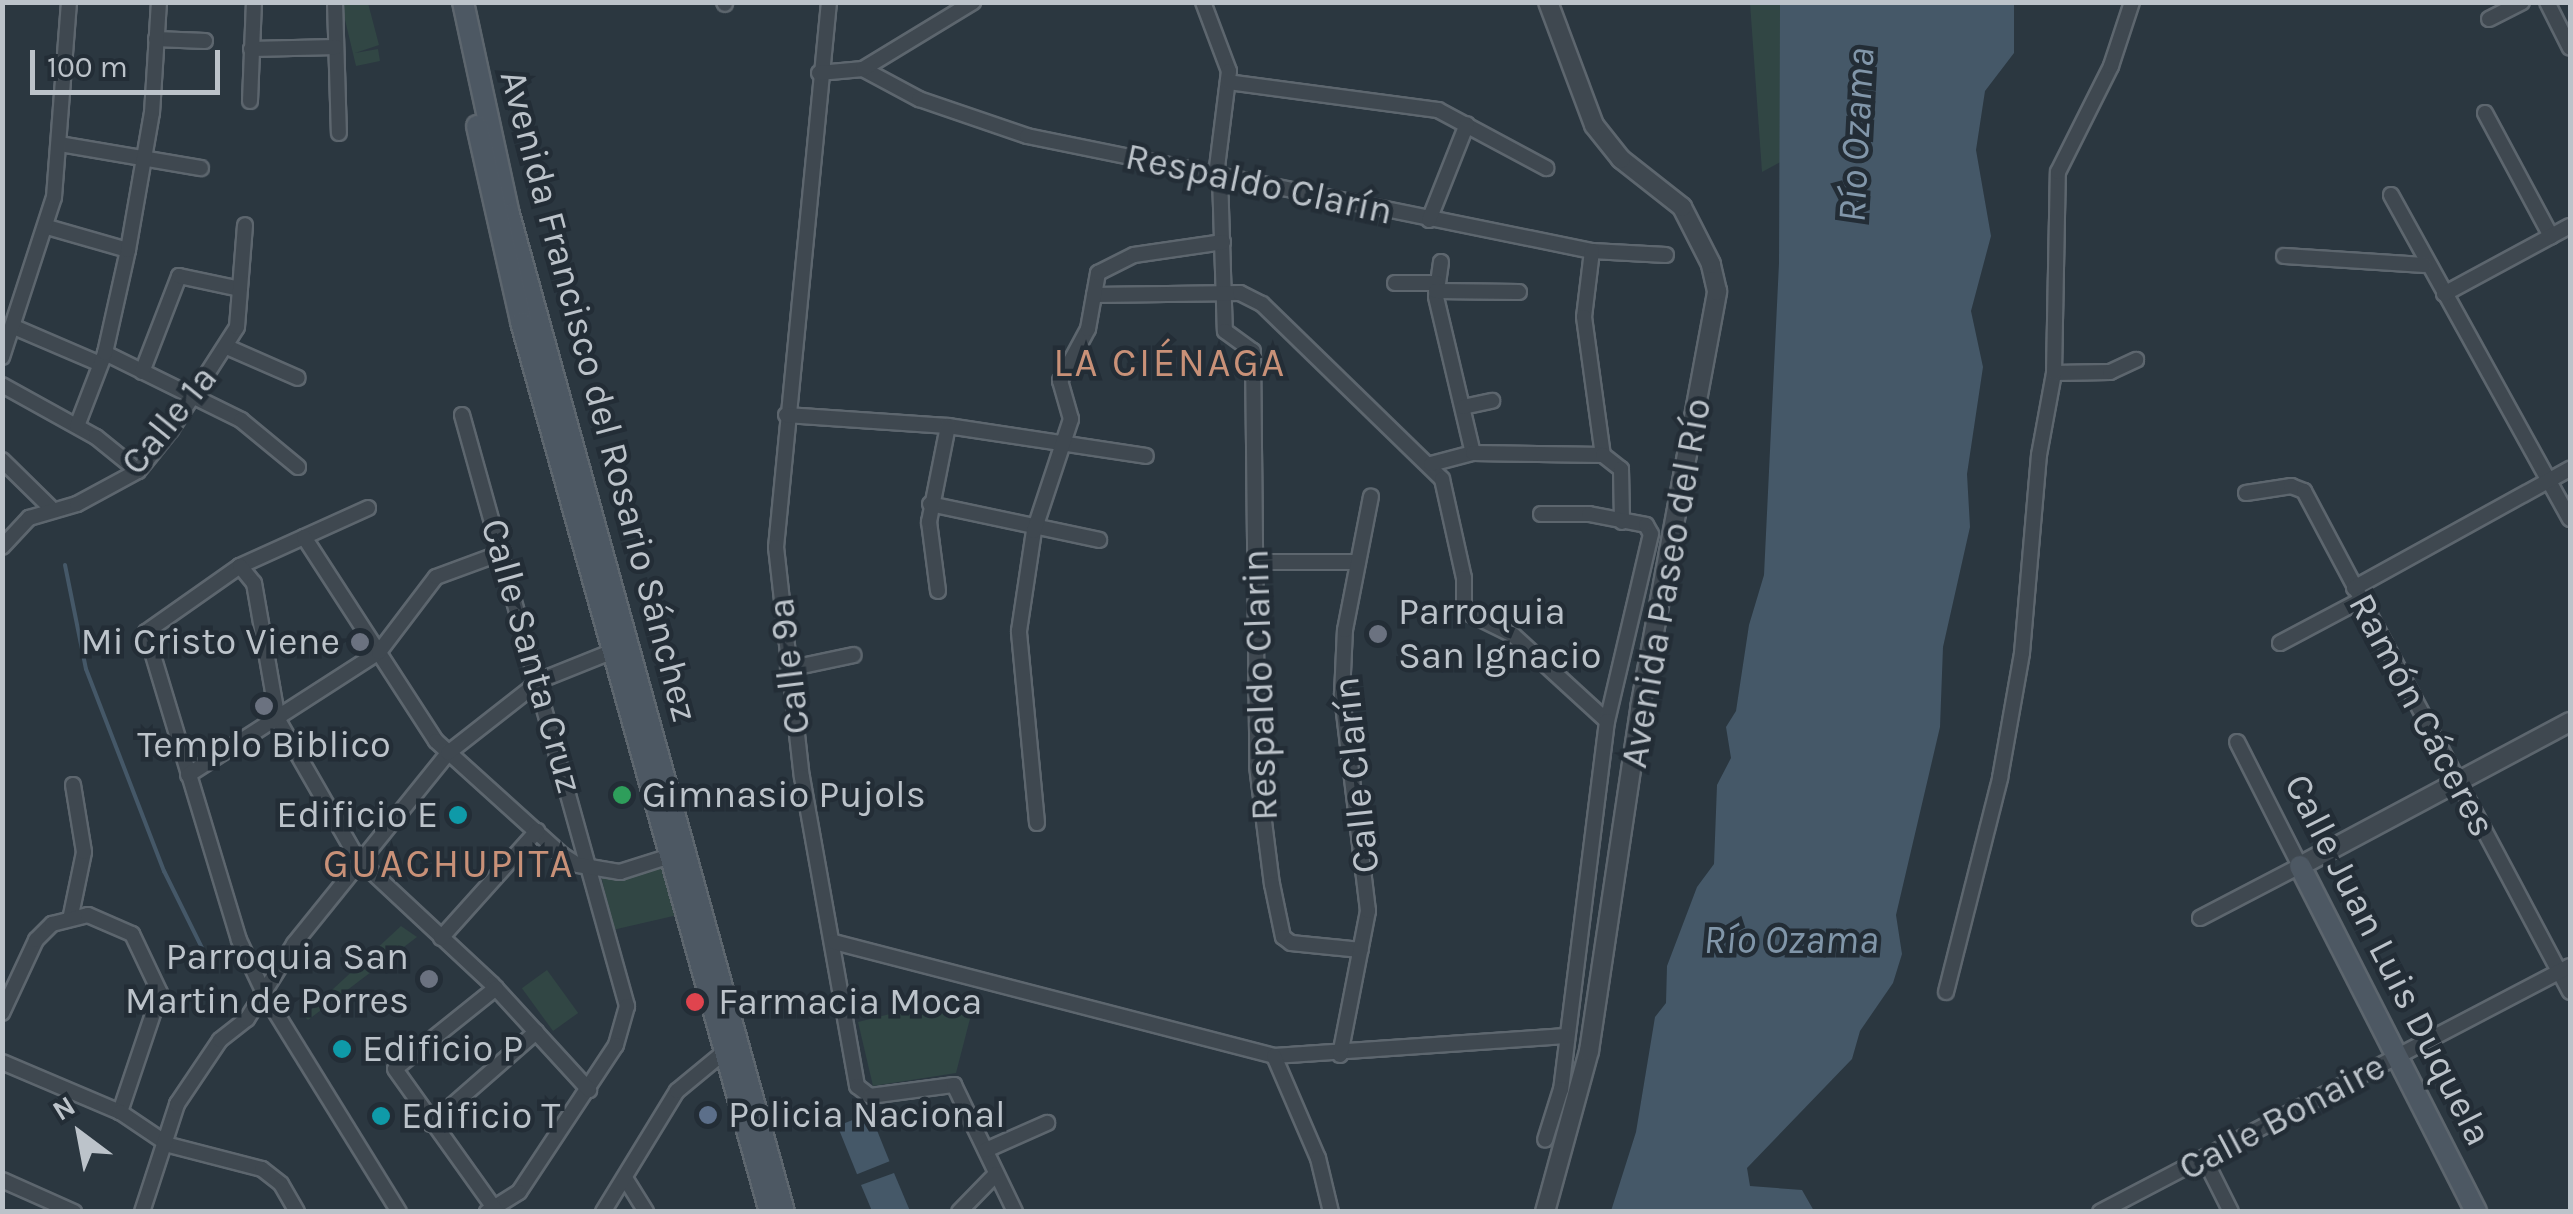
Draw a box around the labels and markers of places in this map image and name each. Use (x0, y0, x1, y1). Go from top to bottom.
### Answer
place label: Parroquia San Ignacio (1398, 589, 1601, 678)
place label: Mi Cristo Viene (80, 619, 340, 665)
marker: Parroquia San Ignacio (1367, 623, 1389, 645)
marker: Mi Cristo Viene (349, 631, 371, 653)
marker: Templo Biblico (253, 695, 275, 717)
place label: Templo Biblico (137, 722, 391, 768)
place label: Gimnasio Pujols (642, 772, 926, 818)
marker: Gimnasio Pujols (611, 784, 633, 806)
place label: Edificio E (276, 792, 438, 838)
marker: Edificio E (447, 804, 469, 826)
place label: Parroquia San Martin de Porres (125, 934, 409, 1024)
marker: Parroquia San Martin de Porres (418, 968, 440, 990)
place label: Farmacia Moca (718, 979, 982, 1025)
marker: Farmacia Moca (682, 989, 708, 1015)
place label: Edificio P (362, 1026, 523, 1072)
marker: Edificio P (331, 1038, 353, 1060)
place label: Policia Nacional (728, 1092, 1006, 1138)
place label: Edificio T (401, 1093, 560, 1139)
marker: Policia Nacional (697, 1104, 719, 1126)
marker: Edificio T (370, 1105, 392, 1127)

